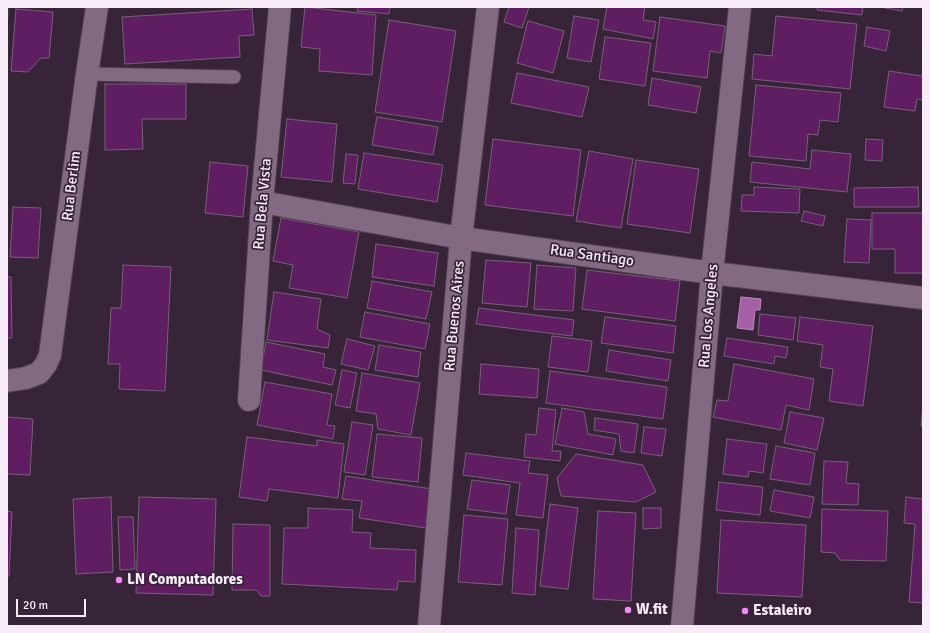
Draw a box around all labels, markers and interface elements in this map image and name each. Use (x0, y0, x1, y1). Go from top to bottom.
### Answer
street label: Rua Berlim (59, 150, 85, 222)
street label: Rua Bela Vista (250, 157, 276, 251)
street label: Rua Santiago (549, 241, 635, 271)
street label: Rua Buenos Aires (441, 260, 469, 372)
street label: Rua Los Angeles (696, 263, 722, 369)
place label: LN Computadores (127, 571, 243, 589)
marker: LN Computadores (114, 575, 124, 585)
scale bar (18, 591, 88, 617)
text: 20 m (23, 598, 48, 613)
place label: W.fit (636, 601, 668, 619)
place label: Estaleiro (753, 602, 812, 620)
marker: W.fit (623, 605, 633, 615)
marker: Estaleiro (740, 606, 750, 616)

